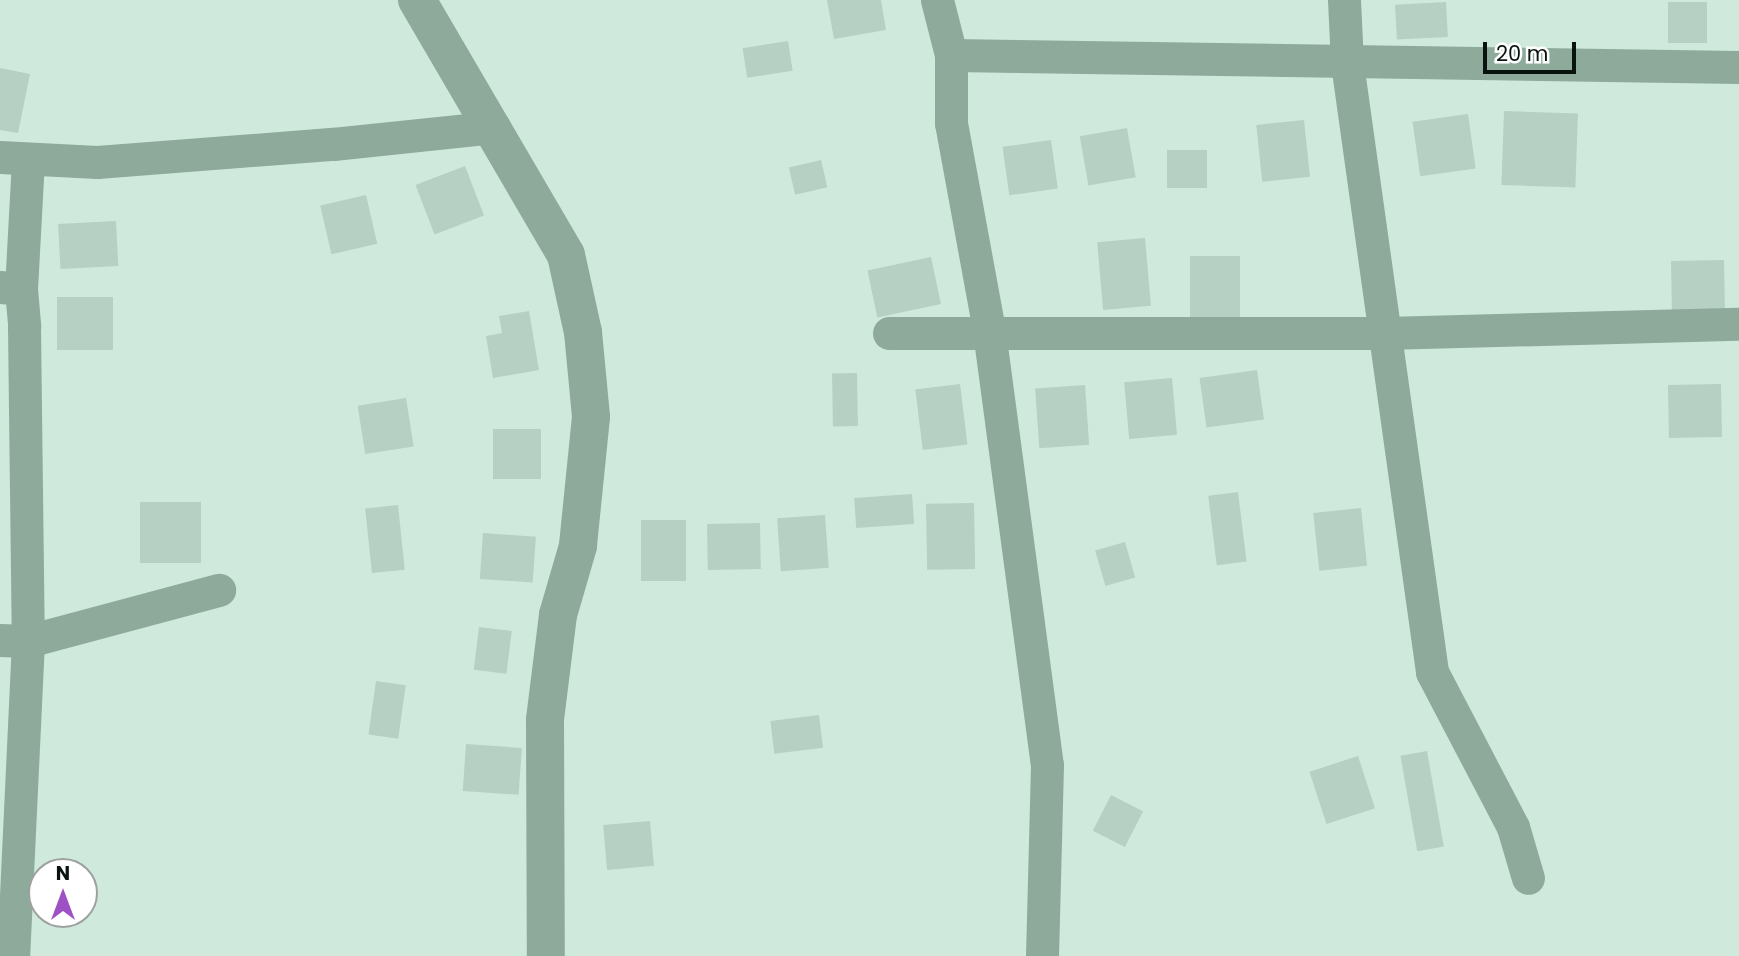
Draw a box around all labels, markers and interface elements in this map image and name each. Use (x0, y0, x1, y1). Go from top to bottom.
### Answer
scale bar (1487, 28, 1580, 72)
text: 20 m (1496, 39, 1549, 68)
north arrow (28, 858, 98, 928)
text: N (56, 860, 70, 887)

